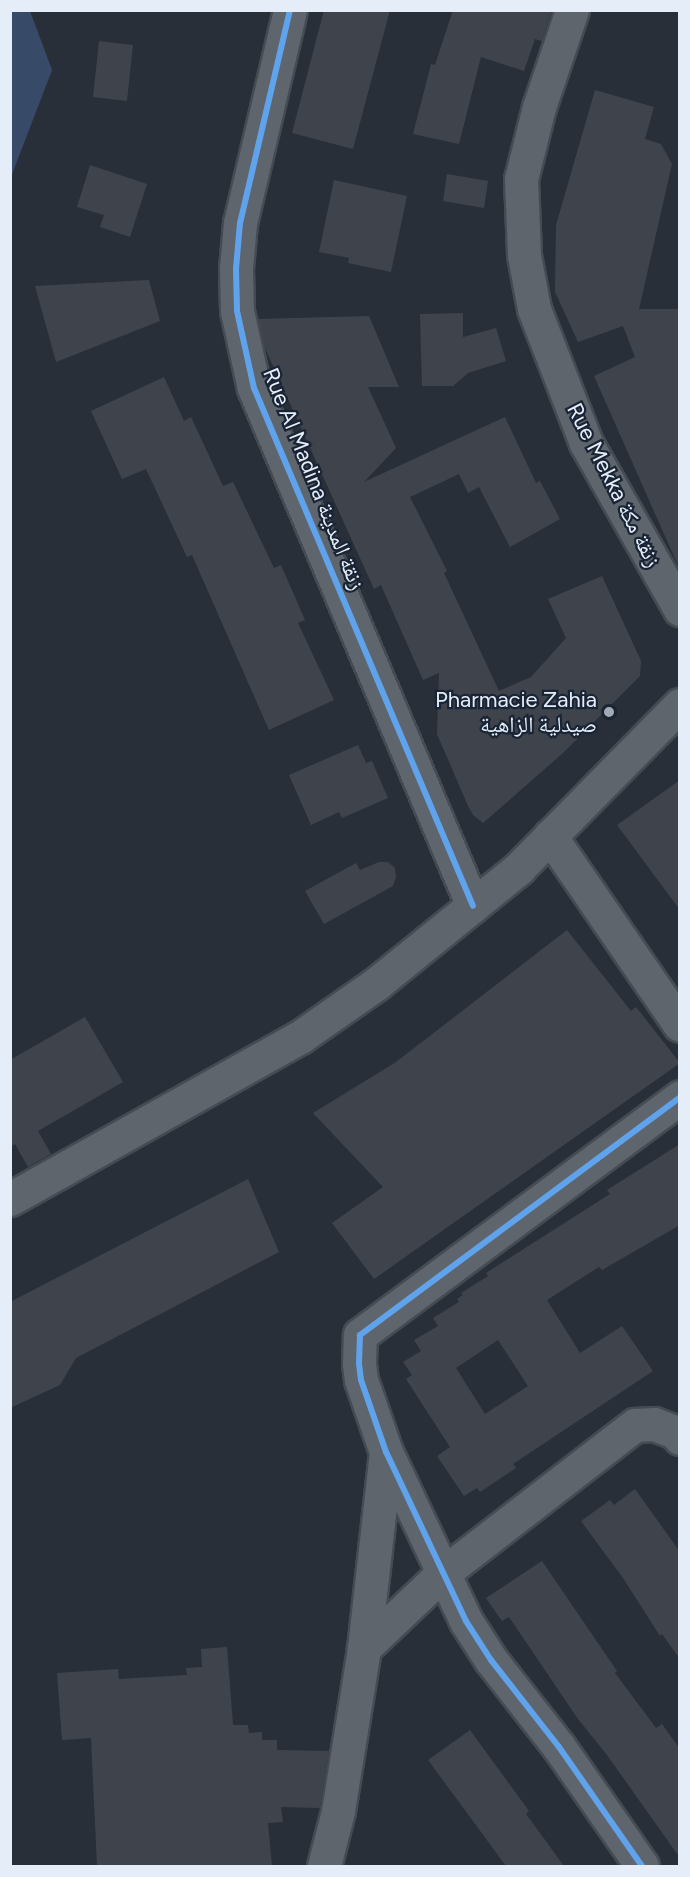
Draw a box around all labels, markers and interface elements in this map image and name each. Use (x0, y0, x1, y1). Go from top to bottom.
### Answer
street label: Rue Al Madina زنقة المدينة (257, 364, 371, 594)
street label: Rue Mekka زنقة مكة (561, 399, 667, 571)
place label: Pharmacie Zahia صيدلية الزاهية (435, 686, 597, 738)
marker: Pharmacie Zahia صيدلية الزاهية (602, 705, 616, 719)

